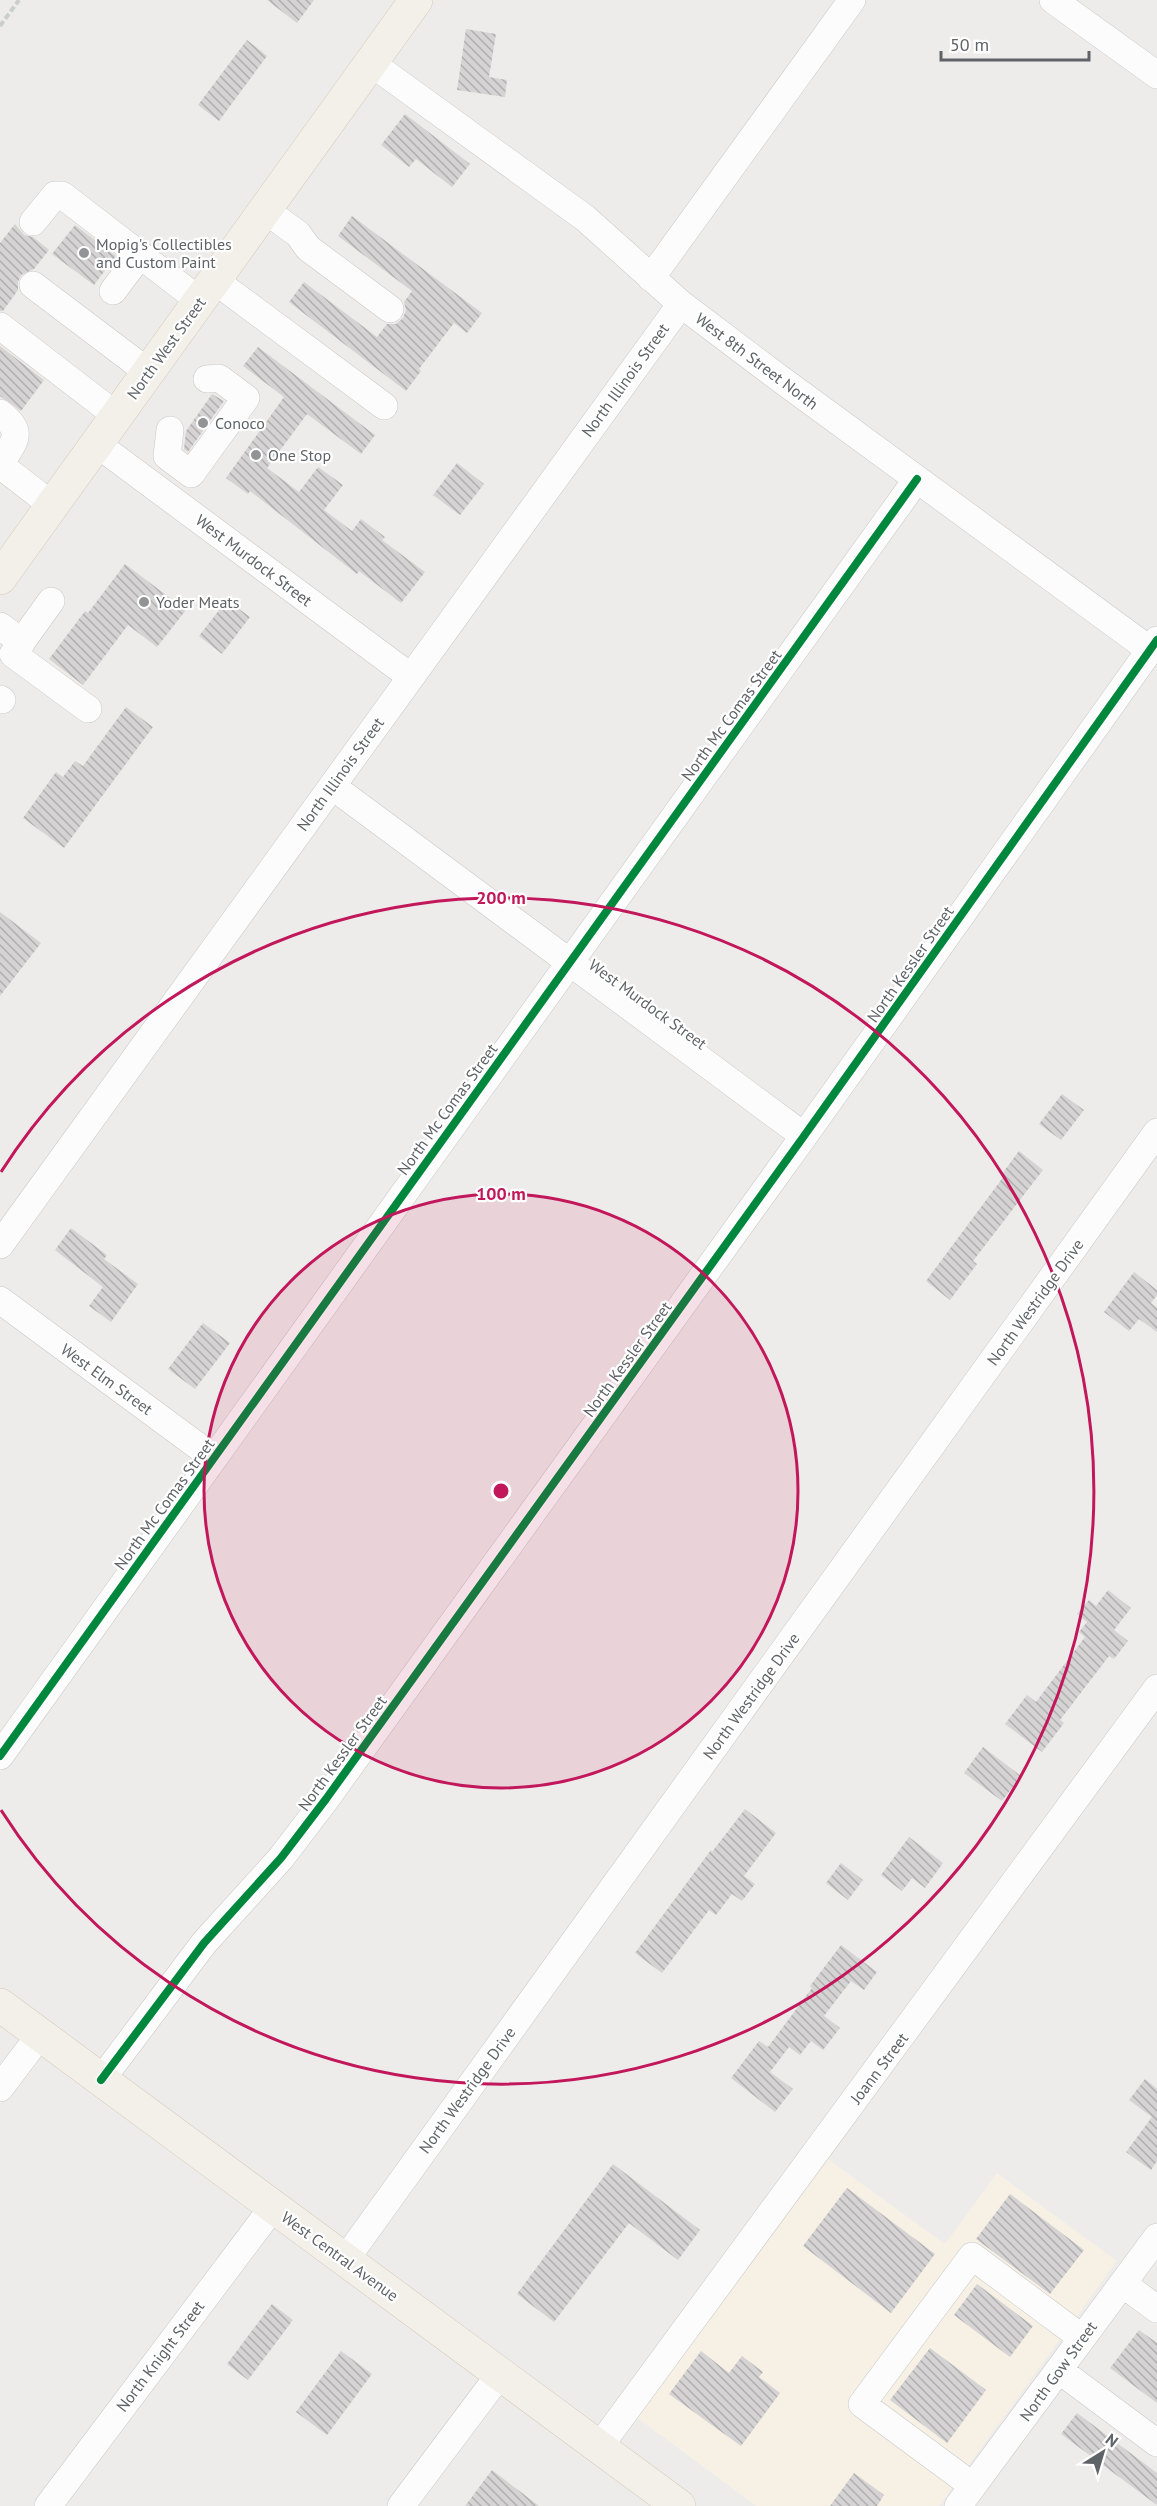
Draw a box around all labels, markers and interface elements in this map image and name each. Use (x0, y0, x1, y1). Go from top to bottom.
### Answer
scale bar (941, 24, 1090, 62)
text: 50 m (950, 33, 989, 56)
place label: Mopig's Collectibles and Custom Paint (96, 234, 232, 272)
marker: Mopig's Collectibles and Custom Paint (77, 246, 91, 260)
street label: North West Street (122, 293, 210, 403)
street label: West 8th Street North (692, 308, 822, 414)
street label: North Illinois Street (577, 319, 673, 441)
place label: Conoco (215, 413, 265, 433)
marker: Conoco (196, 416, 210, 430)
place label: One Stop (268, 445, 331, 465)
marker: One Stop (249, 448, 263, 462)
street label: West Murdock Street (192, 510, 317, 611)
place label: Yoder Meats (156, 592, 240, 612)
marker: Yoder Meats (137, 595, 151, 609)
street label: North Mc Comas Street (677, 645, 786, 785)
street label: North Illinois Street (292, 713, 388, 835)
text: 200 m (476, 886, 526, 909)
street label: North Kessler Street (862, 901, 958, 1026)
street label: West Murdock Street (585, 955, 711, 1054)
street label: North Mc Comas Street (393, 1039, 502, 1179)
text: 100 m (476, 1182, 526, 1205)
street label: North Westridge Drive (982, 1235, 1088, 1369)
street label: North Kessler Street (578, 1297, 676, 1421)
street label: West Elm Street (57, 1339, 157, 1419)
street label: North Mc Comas Street (110, 1434, 219, 1574)
centre of rings (491, 1481, 511, 1501)
street label: North Westridge Drive (698, 1629, 804, 1763)
street label: North Kessler Street (293, 1691, 391, 1815)
street label: North Westridge Drive (414, 2023, 520, 2157)
street label: Joann Street (845, 2028, 913, 2108)
street label: West Central Avenue (278, 2207, 402, 2305)
street label: North Knight Street (112, 2296, 209, 2416)
street label: North Gow Street (1015, 2317, 1101, 2425)
north arrow (1073, 2422, 1133, 2482)
text: N (1102, 2429, 1122, 2451)

